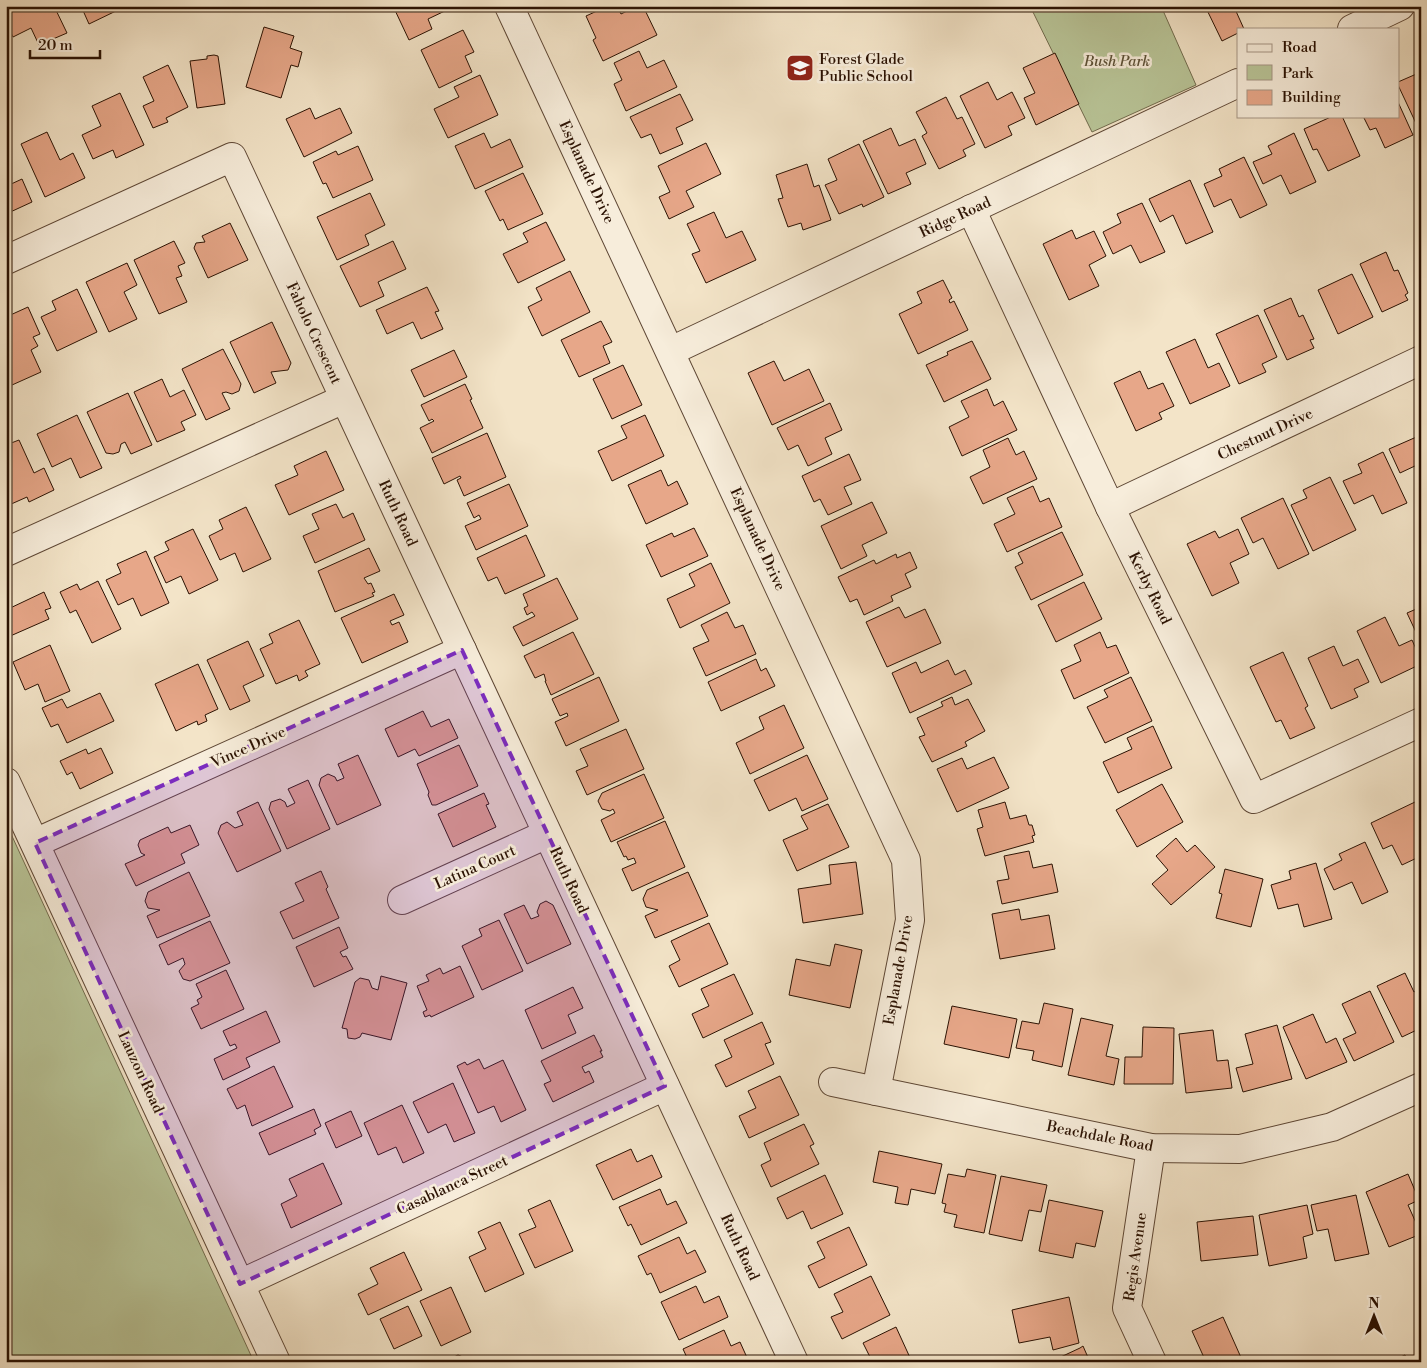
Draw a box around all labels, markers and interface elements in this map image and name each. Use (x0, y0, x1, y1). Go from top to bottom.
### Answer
scale bar (30, 28, 100, 60)
legend (1237, 28, 1400, 118)
text: 20 m (38, 36, 73, 55)
text: Road (1282, 38, 1317, 57)
place label: Forest Glade Public School (819, 50, 913, 86)
park label: Bush Park (1083, 52, 1150, 71)
school or university icon: Forest Glade Public School (785, 53, 815, 83)
text: Park (1282, 64, 1314, 83)
text: Building (1281, 88, 1341, 107)
street label: Esplanade Drive (554, 118, 619, 227)
street label: Ridge Road (916, 192, 994, 242)
street label: Faholo Crescent (282, 279, 346, 388)
street label: Chestnut Drive (1215, 404, 1316, 465)
street label: Ruth Road (374, 477, 421, 550)
street label: Esplanade Drive (725, 485, 790, 594)
street label: Kerby Road (1124, 549, 1175, 628)
street label: Vince Drive (207, 722, 289, 773)
street label: Latina Court (432, 841, 519, 894)
street label: Ruth Road (545, 844, 592, 917)
street label: Esplanade Drive (879, 914, 918, 1027)
street label: Lauzon Road (113, 1028, 168, 1117)
street label: Beachdale Road (1044, 1117, 1155, 1156)
street label: Casablanca Street (394, 1151, 511, 1220)
street label: Ruth Road (716, 1211, 763, 1284)
street label: Regis Avenue (1120, 1211, 1151, 1303)
north arrow (1350, 1290, 1400, 1340)
text: N (1368, 1295, 1380, 1313)

